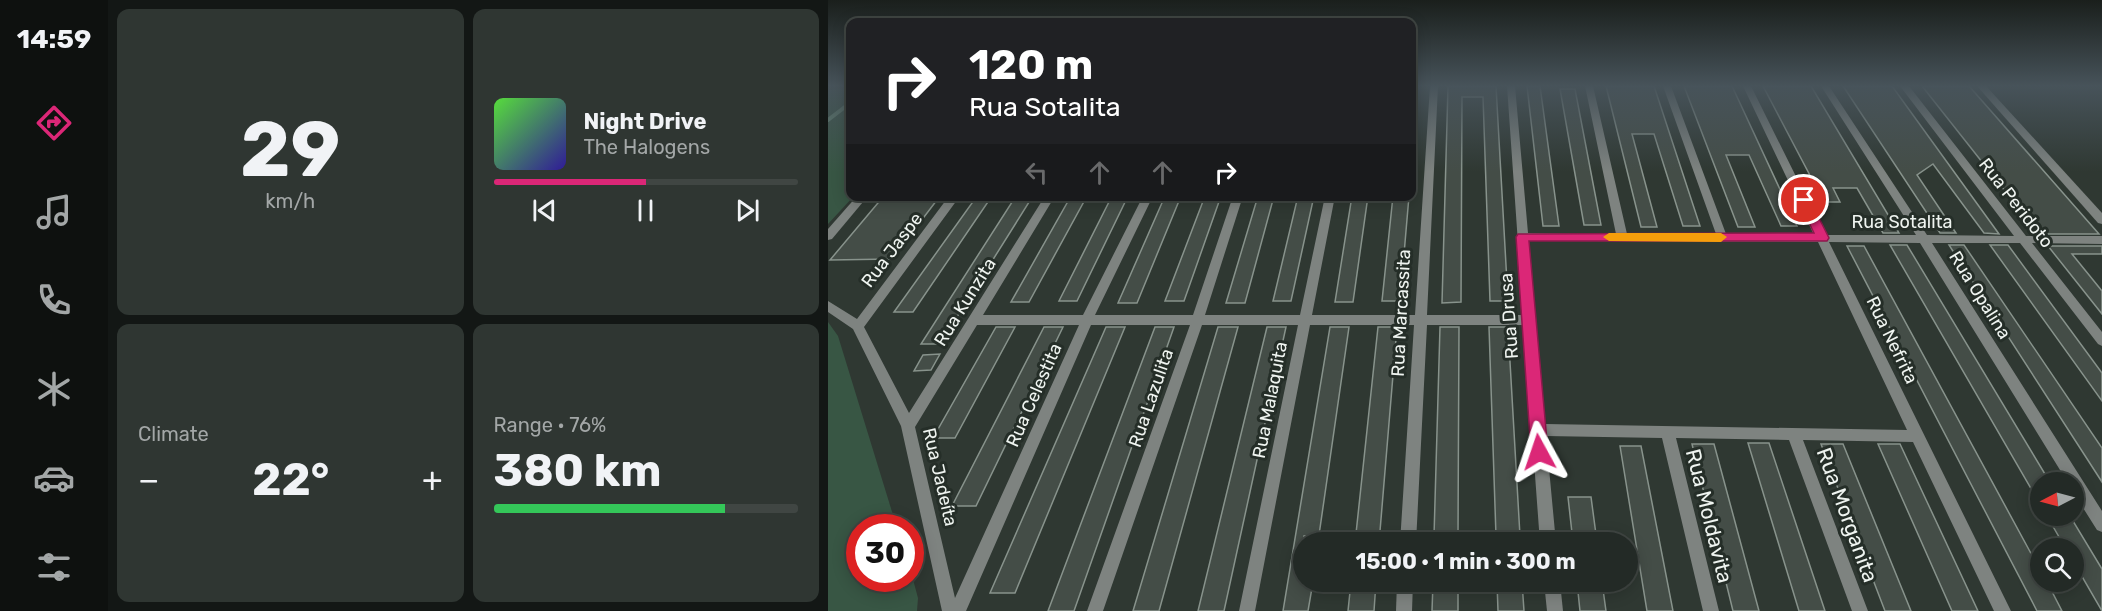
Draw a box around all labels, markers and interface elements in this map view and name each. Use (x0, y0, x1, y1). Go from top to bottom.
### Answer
text: 14:59 (17, 23, 91, 55)
text: 120 m (969, 40, 1093, 90)
icon: right (870, 42, 948, 120)
text: Rua Sotalita (969, 91, 1121, 123)
icon: directions (33, 102, 75, 144)
text: 29 (240, 103, 341, 196)
text: Night Drive (584, 108, 706, 135)
text: The Halogens (584, 135, 710, 159)
street label: Rua Peridoto (1974, 154, 2058, 252)
icon: left (1020, 156, 1053, 189)
icon: ahead (1083, 156, 1116, 189)
icon: ahead (1146, 156, 1179, 189)
icon: right (1209, 156, 1242, 189)
pin (1778, 174, 1829, 225)
icon: arrive (1787, 183, 1820, 216)
text: km/h (265, 189, 315, 213)
icon: music (33, 191, 75, 233)
icon: previous (528, 194, 561, 227)
icon: pause (629, 194, 662, 227)
icon: next (731, 194, 764, 227)
street label: Rua Jaspe (857, 208, 927, 292)
street label: Rua Sotalita (1851, 211, 1953, 233)
street label: Rua Opalina (1944, 247, 2016, 343)
street label: Rua Marcassita (1387, 249, 1415, 377)
street label: Rua Kunzita (929, 254, 1001, 350)
street label: Rua Drusa (1495, 272, 1523, 360)
icon: phone (33, 279, 75, 321)
street label: Rua Nefrita (1861, 293, 1923, 387)
street label: Rua Celestita (1001, 340, 1067, 450)
street label: Rua Malaquita (1248, 340, 1292, 460)
street label: Rua Lazulita (1124, 346, 1178, 450)
icon: climate (33, 368, 75, 410)
text: Range · 76% (494, 413, 606, 437)
position arrow (1507, 420, 1571, 484)
text: Climate (138, 422, 209, 446)
street label: Rua Jadeíta (918, 426, 962, 528)
text: 380 km (494, 444, 661, 497)
street label: Rua Morganita (1812, 444, 1883, 586)
street label: Rua Moldavita (1681, 446, 1738, 586)
text: 22° (252, 453, 329, 506)
icon: car (33, 457, 75, 499)
text: − (138, 460, 159, 499)
text: + (422, 460, 442, 499)
north arrow (2030, 472, 2084, 526)
map controls (2030, 472, 2084, 592)
speed limit sign: 30 (846, 514, 924, 592)
button: search (2030, 538, 2084, 592)
icon: filters (33, 546, 75, 588)
text: 15:00 · 1 min · 300 m (1355, 548, 1576, 575)

